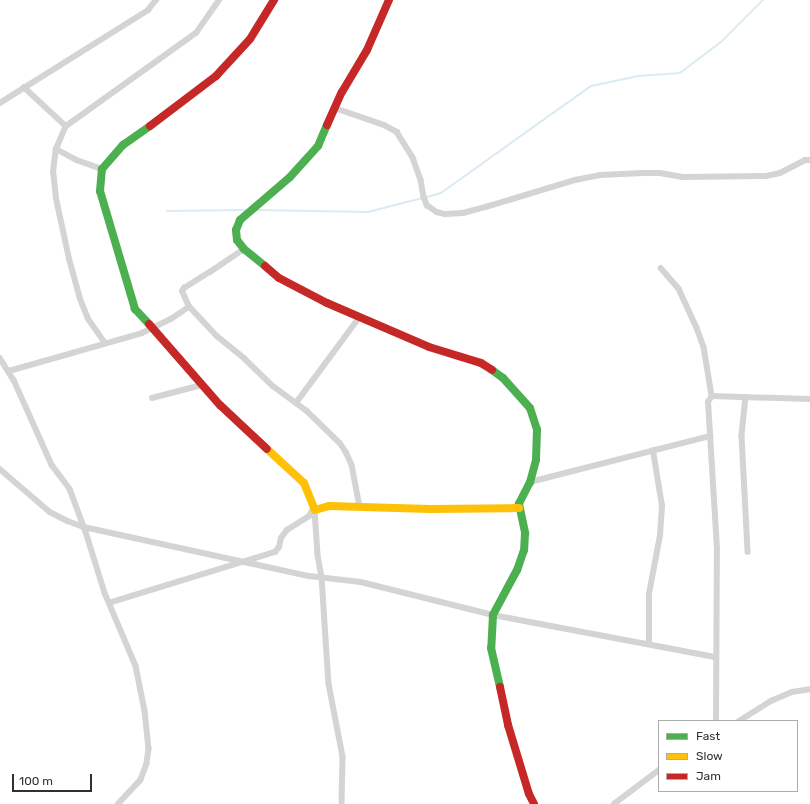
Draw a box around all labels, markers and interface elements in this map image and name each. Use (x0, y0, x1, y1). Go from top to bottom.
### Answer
legend (658, 720, 798, 792)
text: Fast (696, 729, 720, 743)
text: Slow (696, 749, 723, 763)
scale bar (14, 766, 94, 792)
text: Jam (696, 769, 721, 783)
text: 100 m (19, 774, 53, 788)

